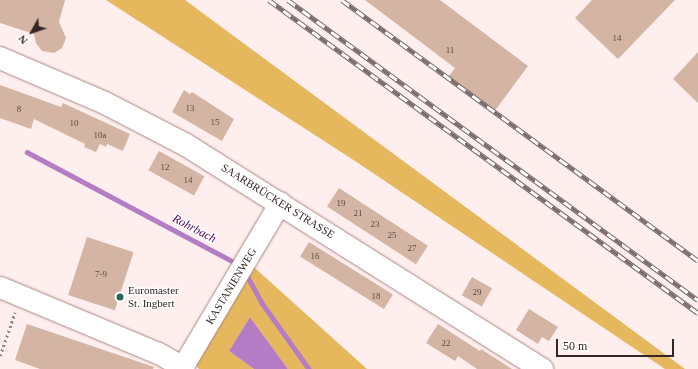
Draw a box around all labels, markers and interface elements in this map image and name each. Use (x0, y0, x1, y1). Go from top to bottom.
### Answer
north arrow (12, 12, 52, 52)
text: N (16, 33, 30, 47)
house number: 14 (612, 33, 622, 43)
house number: 11 (446, 45, 454, 55)
house number: 13 (186, 103, 194, 113)
house number: 8 (17, 104, 21, 114)
house number: 15 (210, 117, 220, 127)
house number: 10 (70, 118, 78, 128)
house number: 10a (94, 130, 106, 140)
street label: SAARBRÜCKER STRASSE (219, 161, 337, 241)
house number: 12 (160, 162, 170, 172)
house number: 14 (184, 175, 192, 185)
house number: 19 (336, 198, 346, 208)
house number: 21 (354, 208, 362, 218)
water label: Rohrbach (170, 212, 218, 246)
house number: 23 (370, 219, 380, 229)
house number: 25 (388, 230, 396, 240)
house number: 27 (408, 243, 416, 253)
street label: KASTANIENWEG (203, 245, 259, 327)
house number: 16 (310, 251, 320, 261)
house number: 7-9 (95, 269, 107, 279)
place label: Euromaster St. Ingbert (128, 284, 179, 310)
house number: 29 (472, 287, 482, 297)
house number: 18 (372, 291, 380, 301)
marker: Euromaster St. Ingbert (115, 292, 125, 302)
scale bar (558, 331, 676, 357)
house number: 22 (442, 338, 450, 348)
text: 50 m (563, 339, 587, 353)

